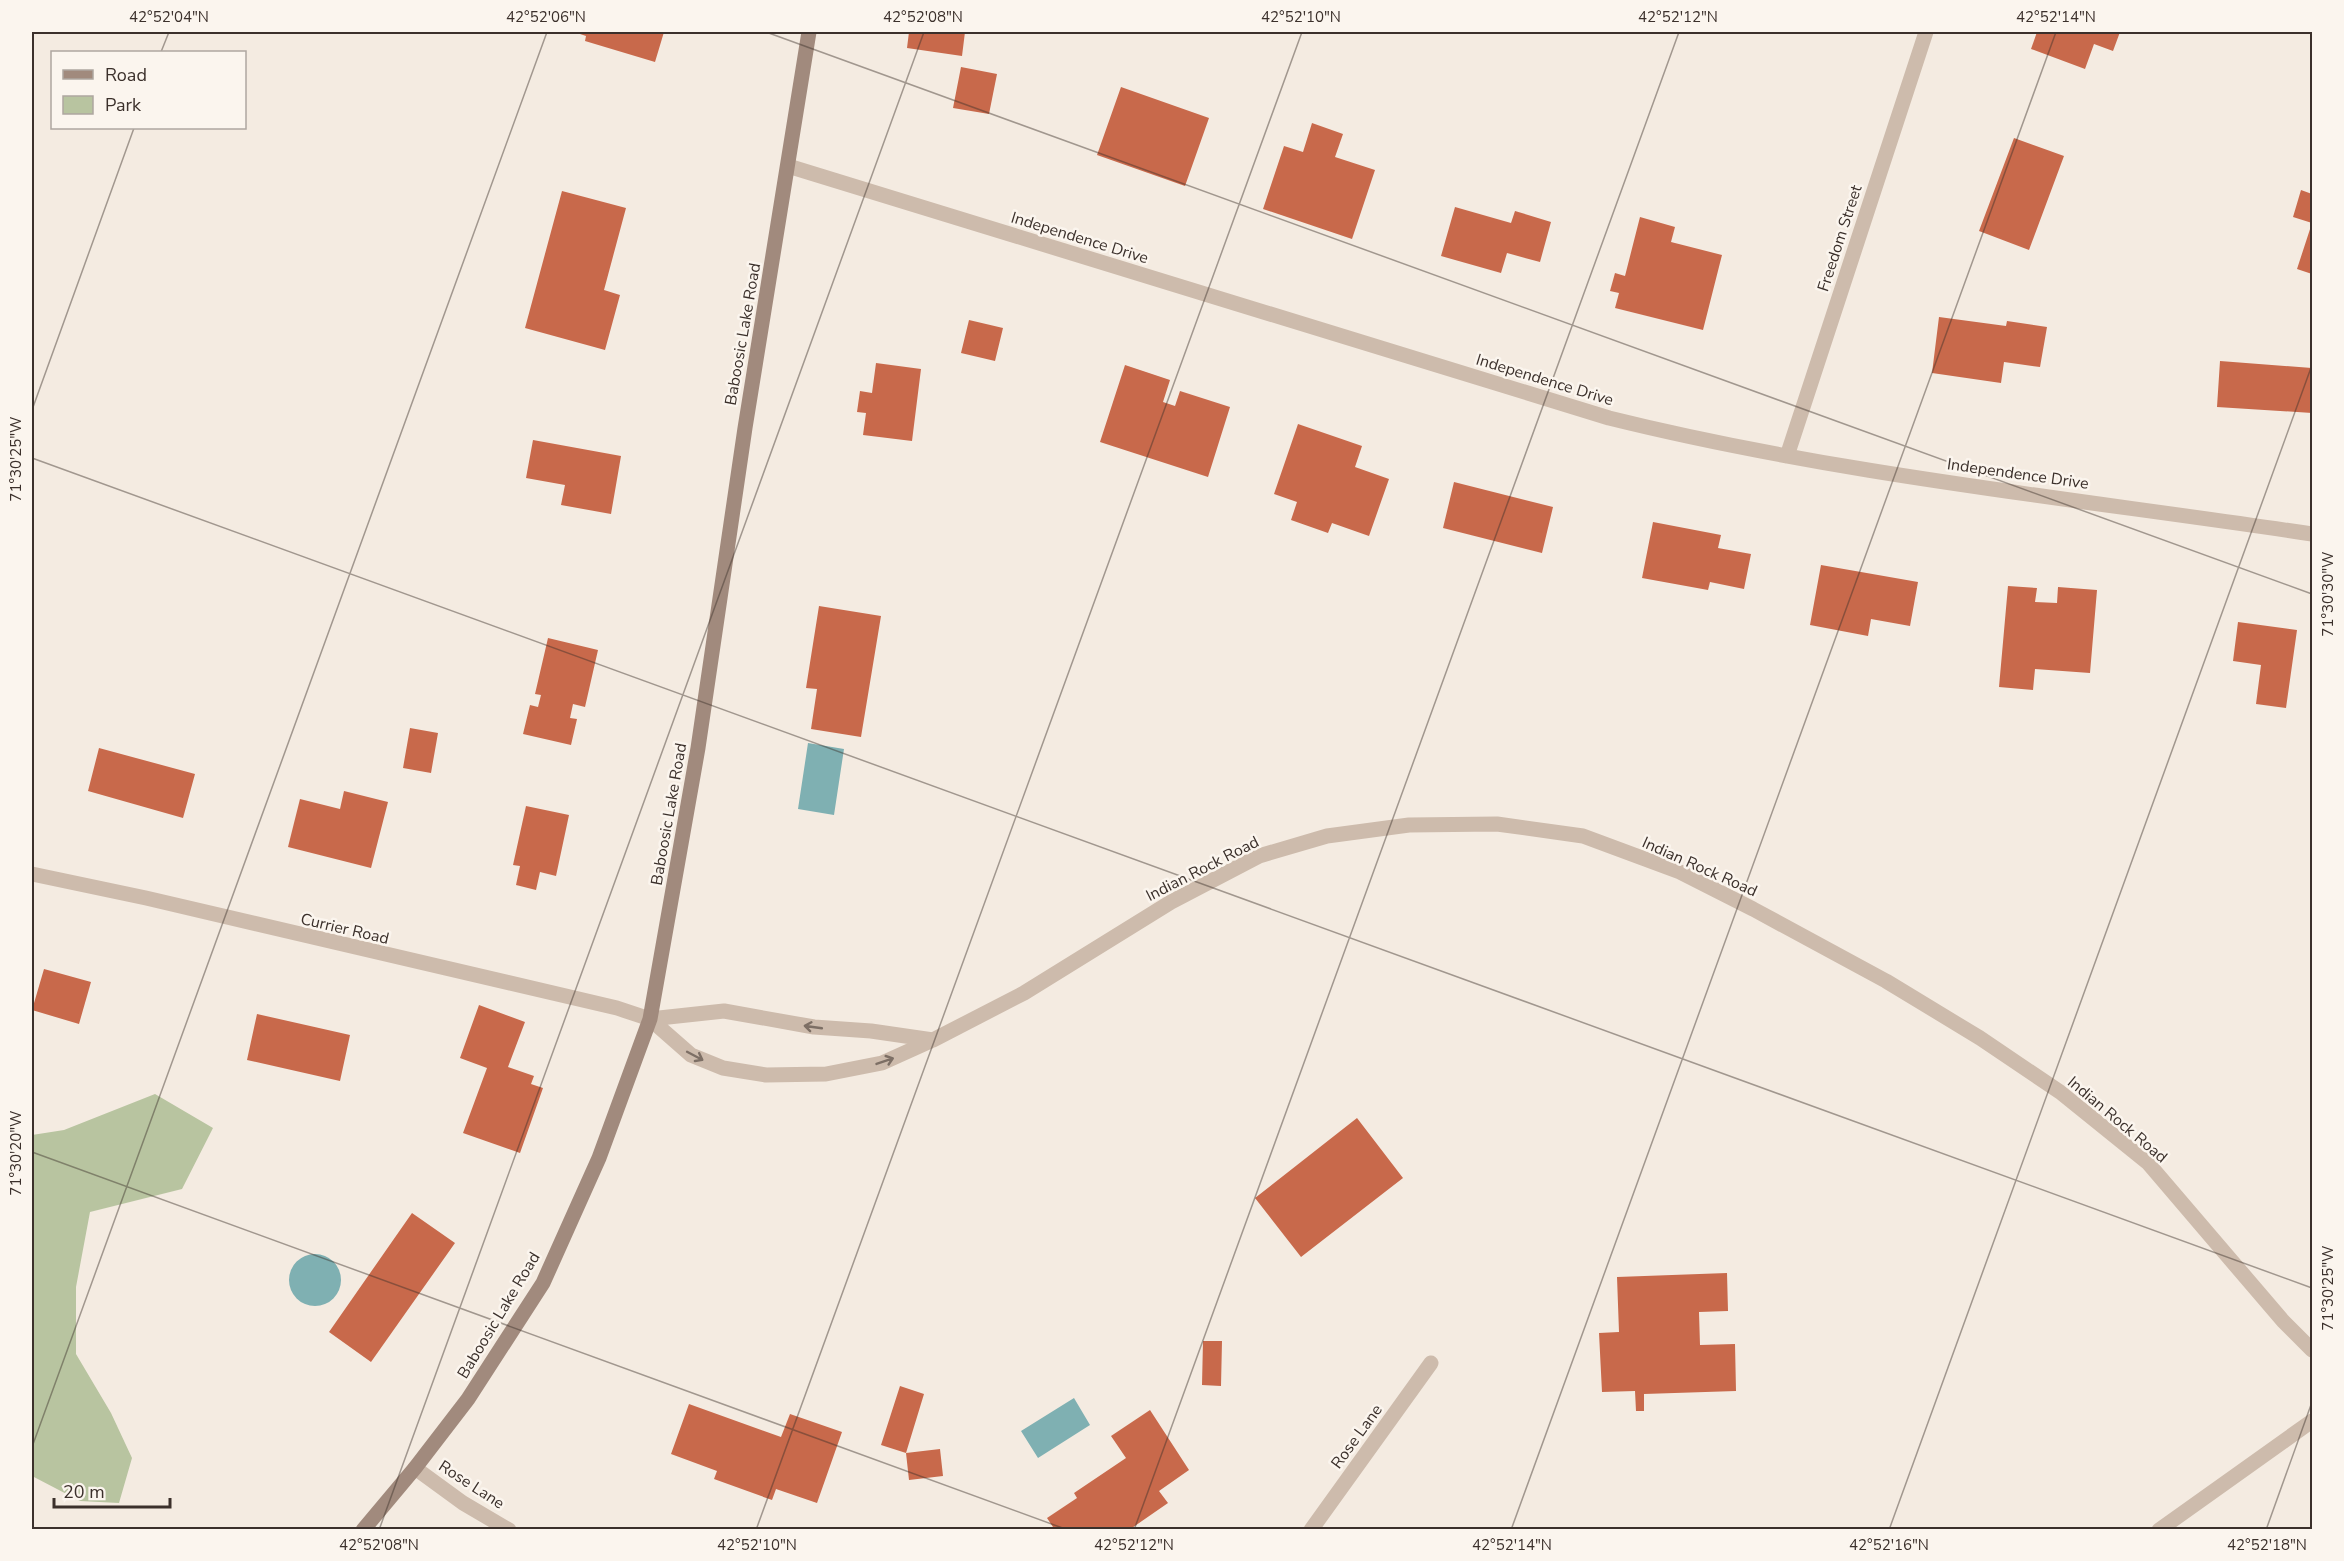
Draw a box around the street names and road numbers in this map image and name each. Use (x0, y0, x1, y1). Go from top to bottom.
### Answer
street label: Freedom Street (1812, 182, 1868, 294)
street label: Independence Drive (1008, 207, 1151, 269)
street label: Baboosic Lake Road (720, 261, 766, 407)
street label: Independence Drive (1473, 349, 1616, 411)
street label: Independence Drive (1946, 453, 2090, 495)
street label: Baboosic Lake Road (646, 741, 692, 887)
street label: Indian Rock Road (1142, 831, 1263, 907)
street label: Indian Rock Road (1638, 832, 1761, 902)
street label: Currier Road (298, 908, 391, 950)
street label: Indian Rock Road (2063, 1071, 2172, 1168)
street label: Baboosic Lake Road (452, 1248, 545, 1383)
street label: Rose Lane (1326, 1400, 1388, 1473)
street label: Rose Lane (434, 1455, 509, 1514)

